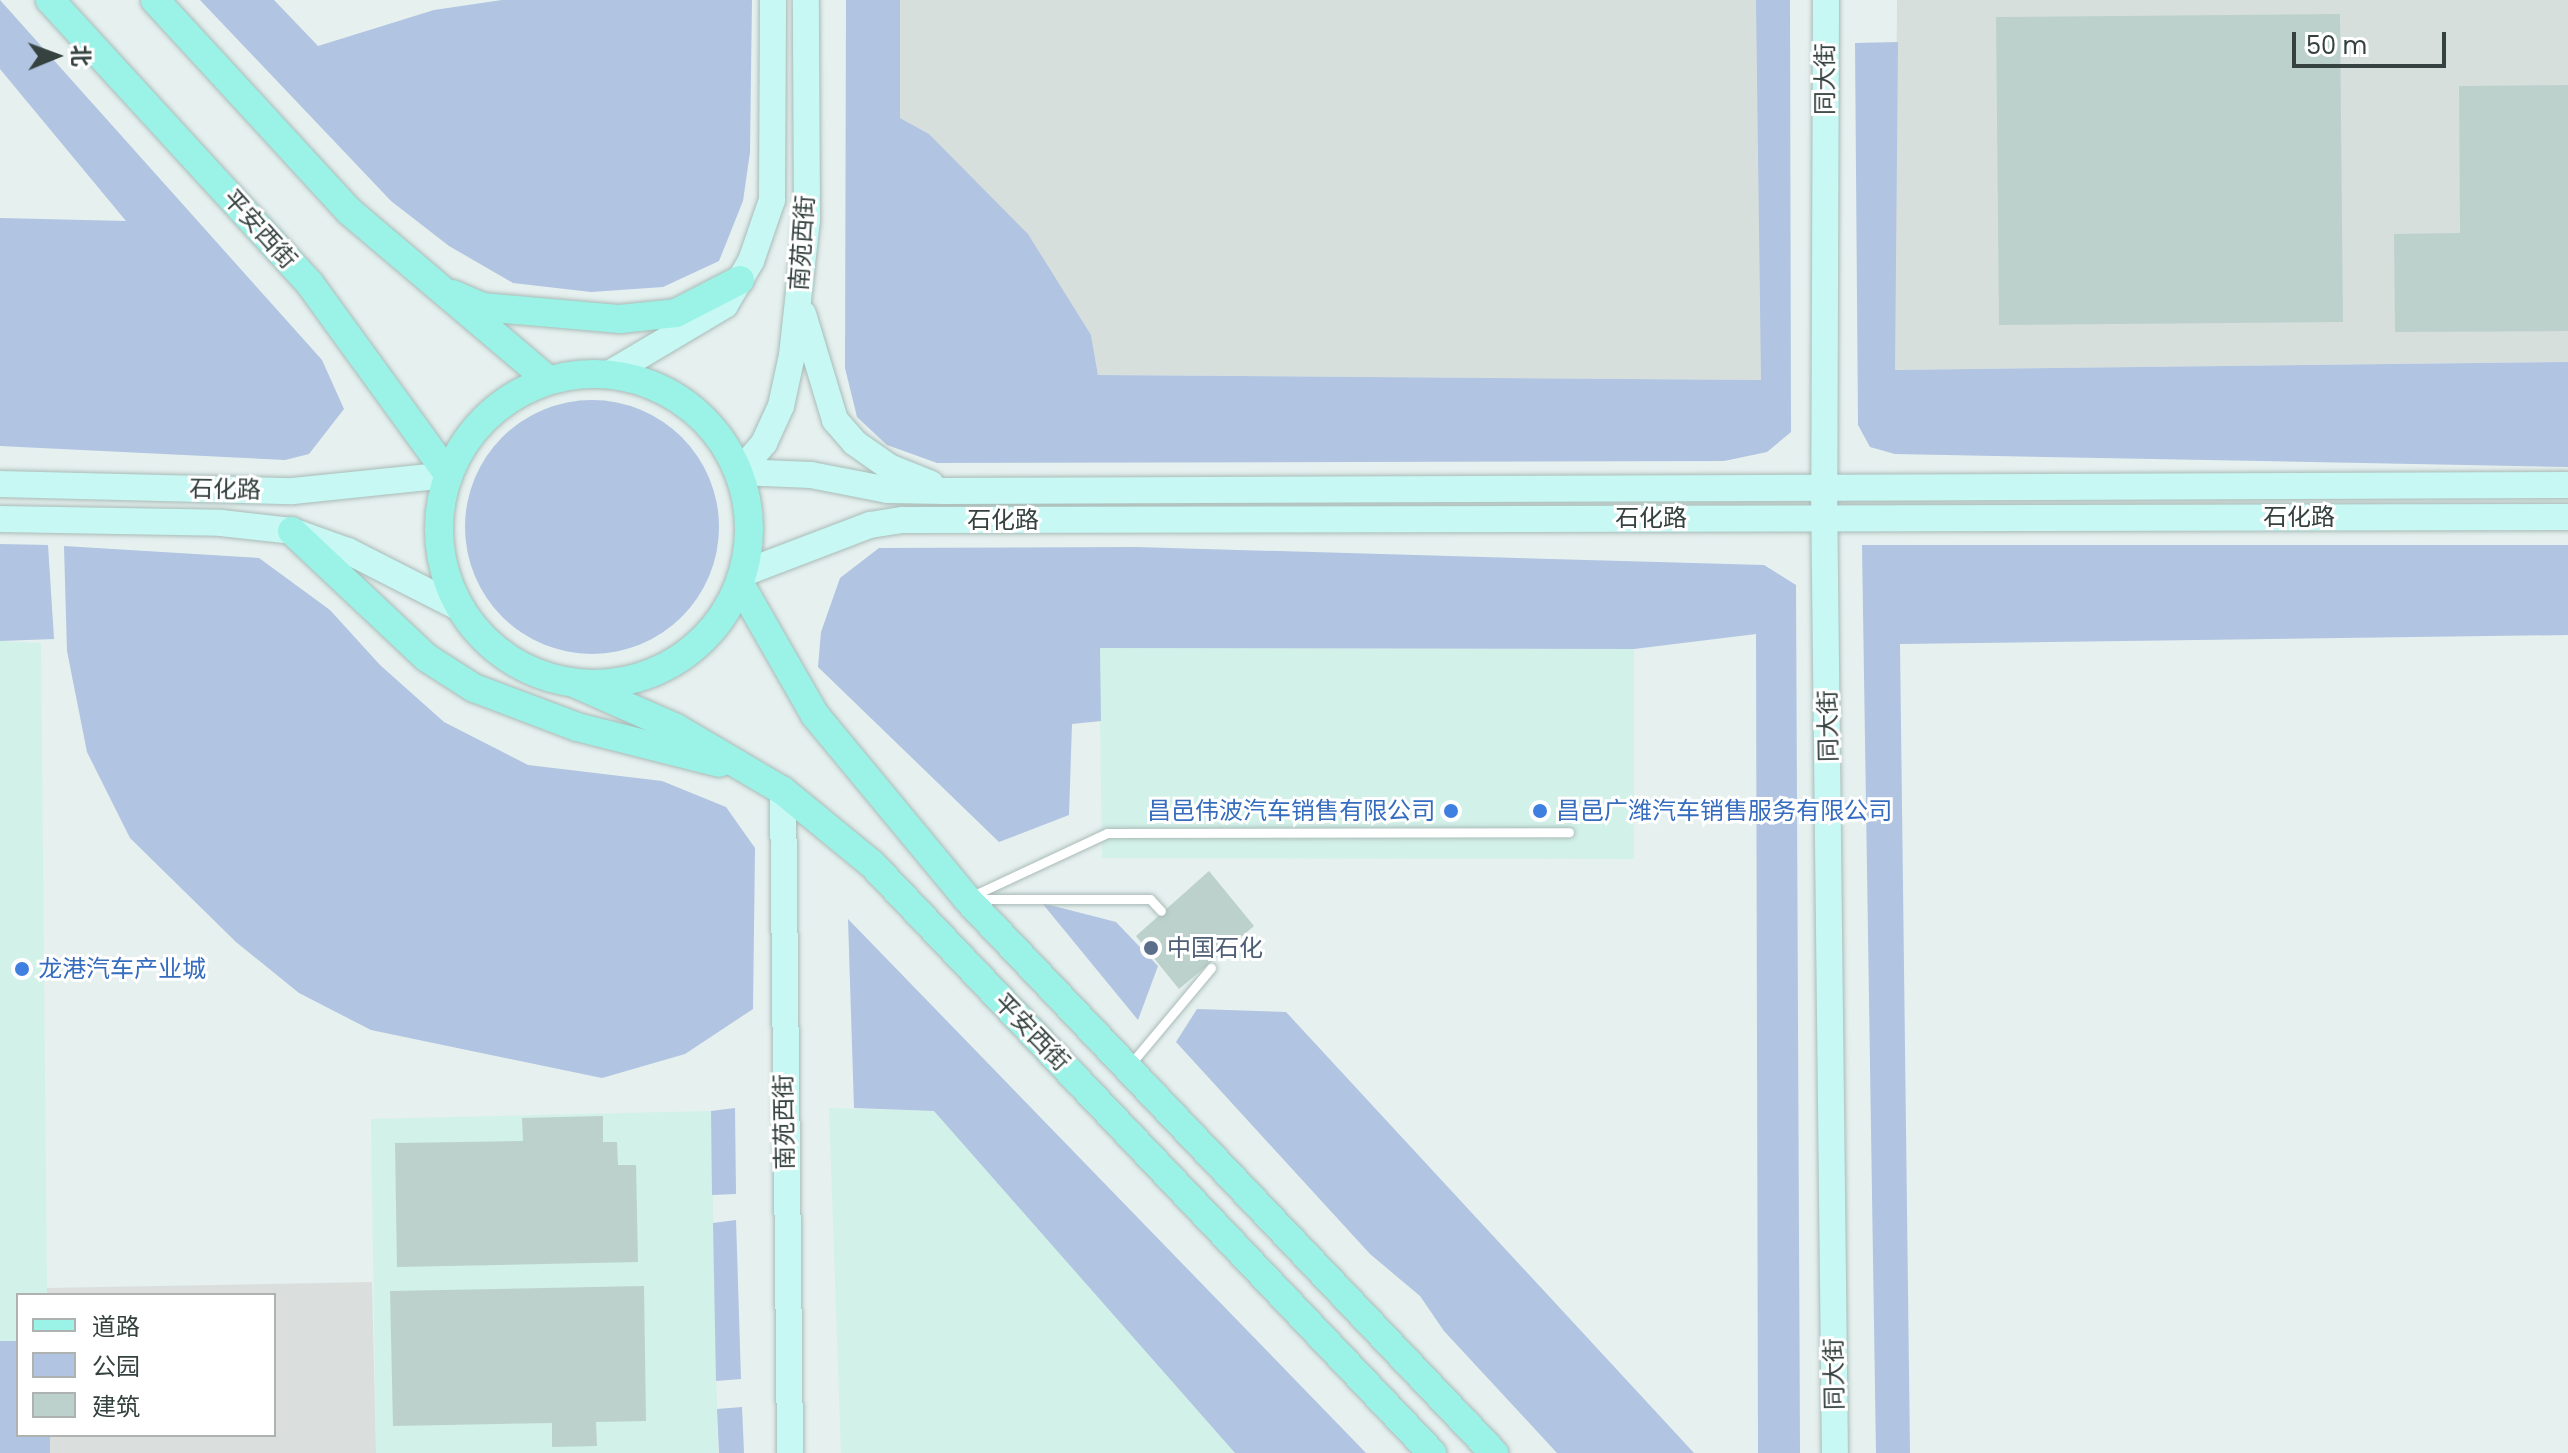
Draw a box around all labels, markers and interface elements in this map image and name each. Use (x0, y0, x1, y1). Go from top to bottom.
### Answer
north arrow (16, 16, 96, 96)
scale bar (2296, 16, 2450, 66)
text: 50 m (2306, 29, 2367, 62)
street label: 同大街 (1811, 43, 1839, 115)
text: 北 (65, 44, 96, 67)
street label: 平安西街 (217, 184, 303, 274)
street label: 南苑西街 (784, 194, 820, 292)
street label: 石化路 (189, 474, 261, 504)
street label: 石化路 (2263, 503, 2335, 531)
street label: 石化路 (1615, 504, 1687, 532)
street label: 石化路 (967, 506, 1039, 534)
street label: 同大街 (1813, 690, 1843, 762)
place label: 昌邑伟波汽车销售有限公司 (1147, 797, 1435, 825)
place label: 昌邑广潍汽车销售服务有限公司 (1556, 797, 1892, 825)
marker: 昌邑伟波汽车销售有限公司 (1442, 802, 1460, 820)
marker: 昌邑广潍汽车销售服务有限公司 (1531, 802, 1549, 820)
place label: 中国石化 (1167, 934, 1263, 962)
marker: 中国石化 (1142, 939, 1160, 957)
place label: 龙港汽车产业城 (38, 955, 206, 983)
marker: 龙港汽车产业城 (13, 960, 31, 978)
street label: 平安西街 (988, 987, 1076, 1077)
street label: 南苑西街 (769, 1074, 799, 1170)
legend (16, 1293, 276, 1437)
text: 道路 (92, 1310, 140, 1343)
street label: 同大街 (1819, 1338, 1849, 1410)
text: 公园 (92, 1350, 140, 1383)
text: 建筑 (92, 1390, 140, 1423)

